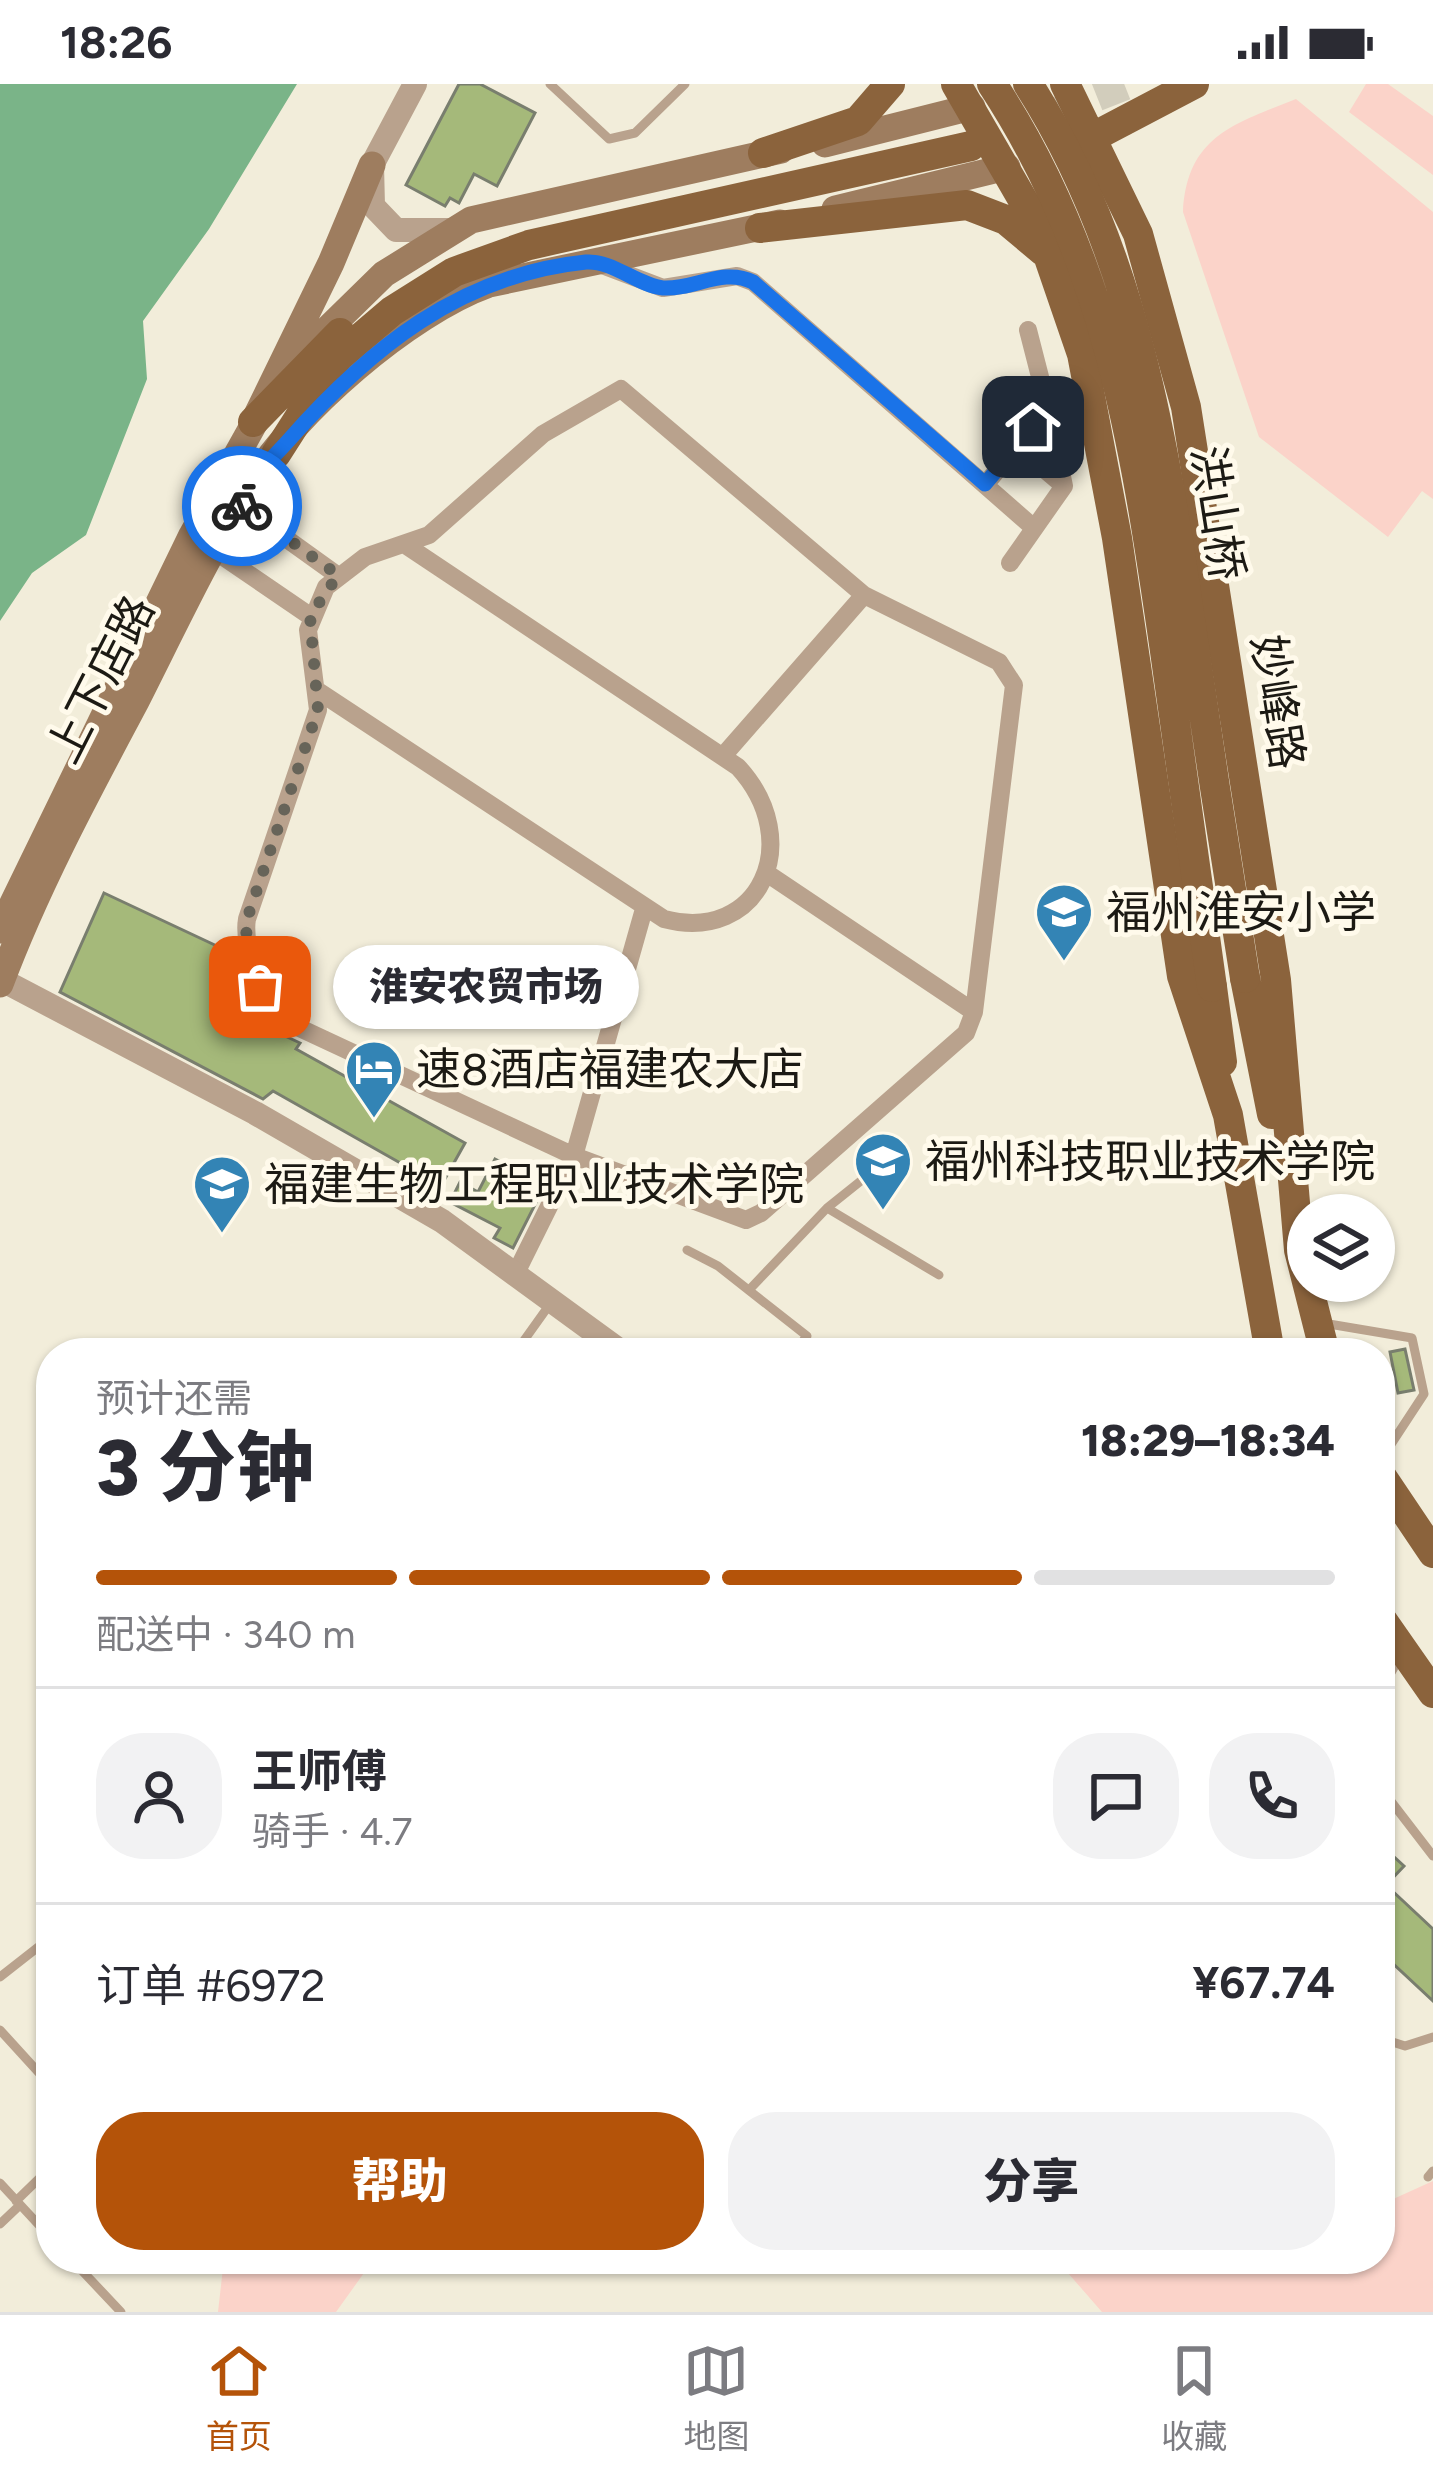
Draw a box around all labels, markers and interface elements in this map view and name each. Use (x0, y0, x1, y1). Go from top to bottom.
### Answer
text: 18:26 (60, 15, 172, 69)
pin (982, 376, 1084, 478)
icon: home (1000, 394, 1066, 460)
street label: 洪山桥 (1181, 442, 1255, 584)
courier (182, 446, 302, 566)
icon: bike (209, 473, 275, 539)
street label: 上下店路 (35, 587, 165, 771)
street label: 妙峰路 (1241, 631, 1315, 773)
school or university icon: 福州淮安小学 (1033, 881, 1095, 963)
place label: 福州淮安小学 (1106, 885, 1376, 939)
pin (209, 936, 311, 1038)
callout: 淮安农贸市场 (332, 945, 638, 1029)
icon: bag (227, 954, 293, 1020)
text: 淮安农贸市场 (369, 963, 603, 1010)
hotel icon: 速8酒店福建农大店 (343, 1038, 405, 1120)
place label: 速8酒店福建农大店 (416, 1042, 804, 1096)
school or university icon: 福州科技职业技术学院 (852, 1130, 914, 1212)
place label: 福州科技职业技术学院 (925, 1134, 1375, 1188)
school or university icon: 福建生物工程职业技术学院 (191, 1153, 253, 1235)
place label: 福建生物工程职业技术学院 (264, 1157, 804, 1211)
map controls (1287, 1194, 1395, 1302)
button: layers (1287, 1194, 1395, 1302)
text: 预计还需 (96, 1375, 252, 1422)
text: 18:29–18:34 (1081, 1413, 1335, 1467)
text: 3 分钟 (96, 1421, 314, 1515)
text: 配送中 · 340 m (96, 1611, 355, 1658)
button: person (96, 1733, 222, 1859)
button: chat (1053, 1733, 1179, 1859)
button: phone (1209, 1733, 1335, 1859)
text: 王师傅 (252, 1744, 387, 1798)
text: 骑手 · 4.7 (252, 1808, 412, 1855)
text: ¥67.74 (1192, 1955, 1335, 2009)
text: 订单 #6972 (96, 1958, 326, 2012)
button: 帮助 (96, 2112, 704, 2250)
button: 分享 (728, 2112, 1335, 2250)
tab: 首页 (206, 2338, 272, 2458)
tab: 地图 (683, 2338, 749, 2458)
tab: 收藏 (1161, 2338, 1227, 2458)

